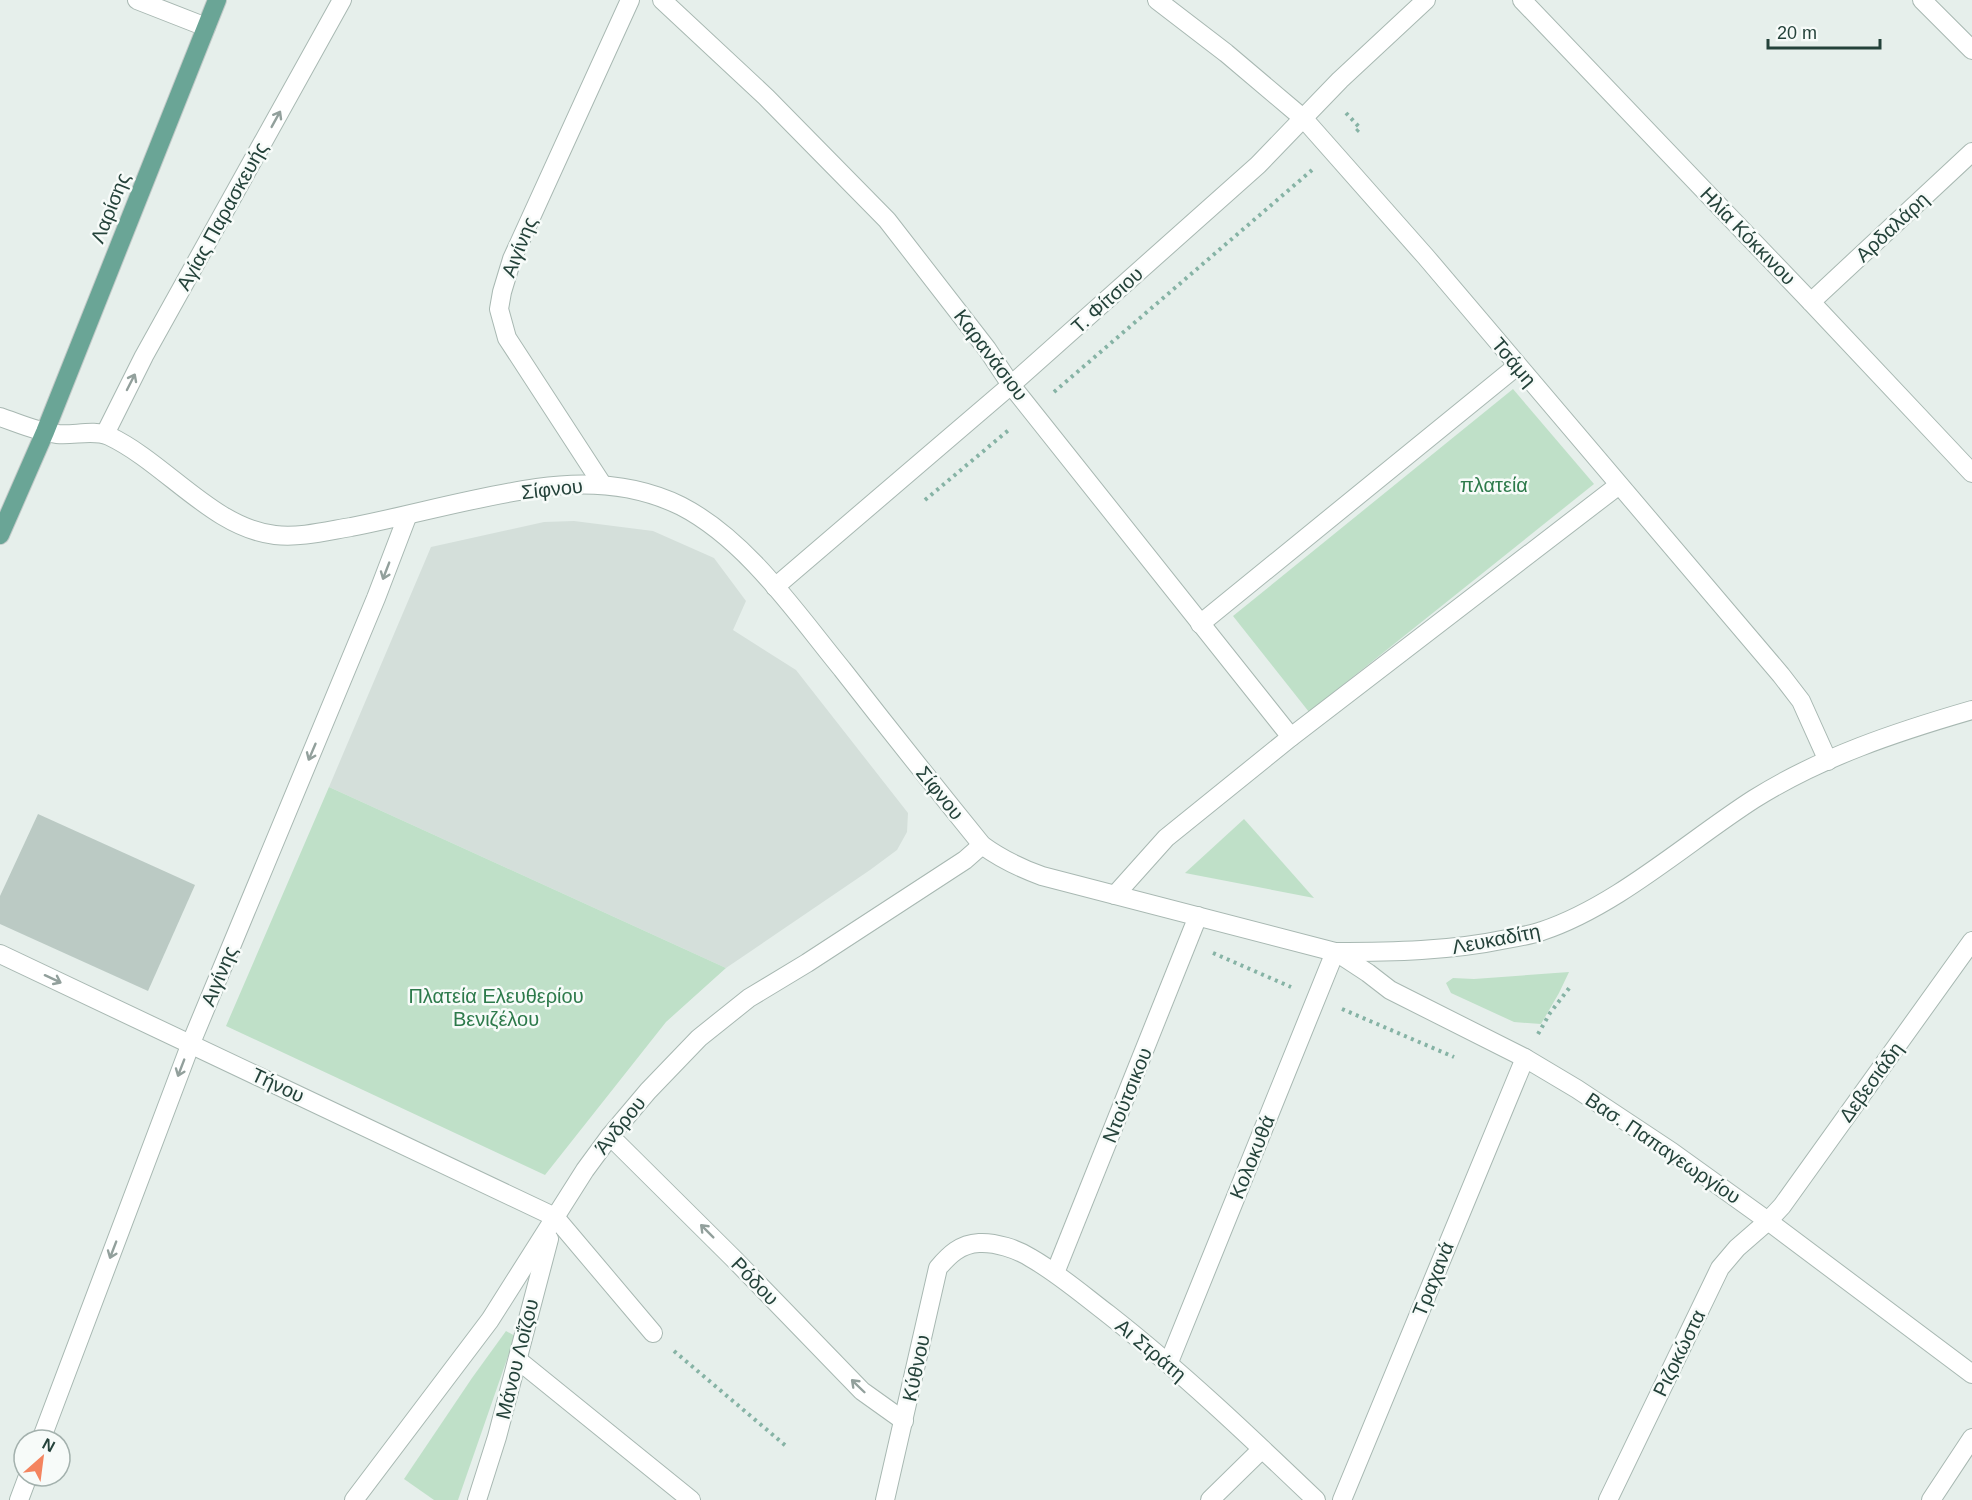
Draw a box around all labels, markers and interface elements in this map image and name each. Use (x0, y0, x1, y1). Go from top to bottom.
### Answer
scale bar (1768, 12, 1880, 50)
text: 20 m (1777, 23, 1817, 43)
one-way arrow (270, 111, 282, 128)
street label: Αγίας Παρασκευής (172, 138, 272, 294)
street label: Λαρίσης (86, 169, 134, 246)
street label: Ηλία Κόκκινου (1696, 183, 1800, 289)
street label: Αρδαλάρη (1851, 188, 1933, 266)
street label: Αιγίνης (497, 213, 541, 280)
street label: Τ. Φίτσιου (1067, 262, 1147, 338)
street label: Καρανάσιου (950, 305, 1032, 405)
street label: Τσάμη (1487, 333, 1541, 391)
one-way arrow (126, 373, 137, 391)
park label: πλατεία (1460, 474, 1528, 496)
street label: Σίφνου (520, 475, 584, 503)
one-way arrow (380, 561, 391, 580)
one-way arrow (306, 742, 317, 760)
street label: Σίφνου (912, 762, 968, 824)
street label: Λευκαδίτη (1450, 920, 1542, 958)
street label: Αιγίνης (197, 942, 242, 1009)
one-way arrow (43, 974, 61, 985)
park label: Πλατεία Ελευθερίου Βενιζέλου (408, 985, 584, 1030)
street label: Δεβεσιάδη (1835, 1038, 1907, 1126)
street label: Ντούτσικου (1098, 1044, 1156, 1146)
one-way arrow (175, 1058, 186, 1077)
street label: Τήνου (248, 1063, 308, 1107)
street label: Βασ. Παπαγεωργίου (1581, 1088, 1745, 1208)
street label: Άνδρου (590, 1092, 650, 1158)
street label: Κολοκυθά (1225, 1112, 1279, 1202)
one-way arrow (699, 1224, 714, 1239)
street label: Τραχανά (1408, 1239, 1458, 1319)
one-way arrow (106, 1240, 117, 1259)
street label: Ρόδου (727, 1253, 783, 1309)
street label: Μάνου Λοΐζου (491, 1297, 543, 1421)
street label: Ριζοκώστα (1649, 1306, 1709, 1400)
street label: Αι Στράτη (1112, 1314, 1190, 1386)
street label: Κύθνου (898, 1333, 934, 1403)
one-way arrow (850, 1378, 865, 1393)
north arrow (12, 1428, 72, 1488)
text: N (40, 1435, 58, 1455)

